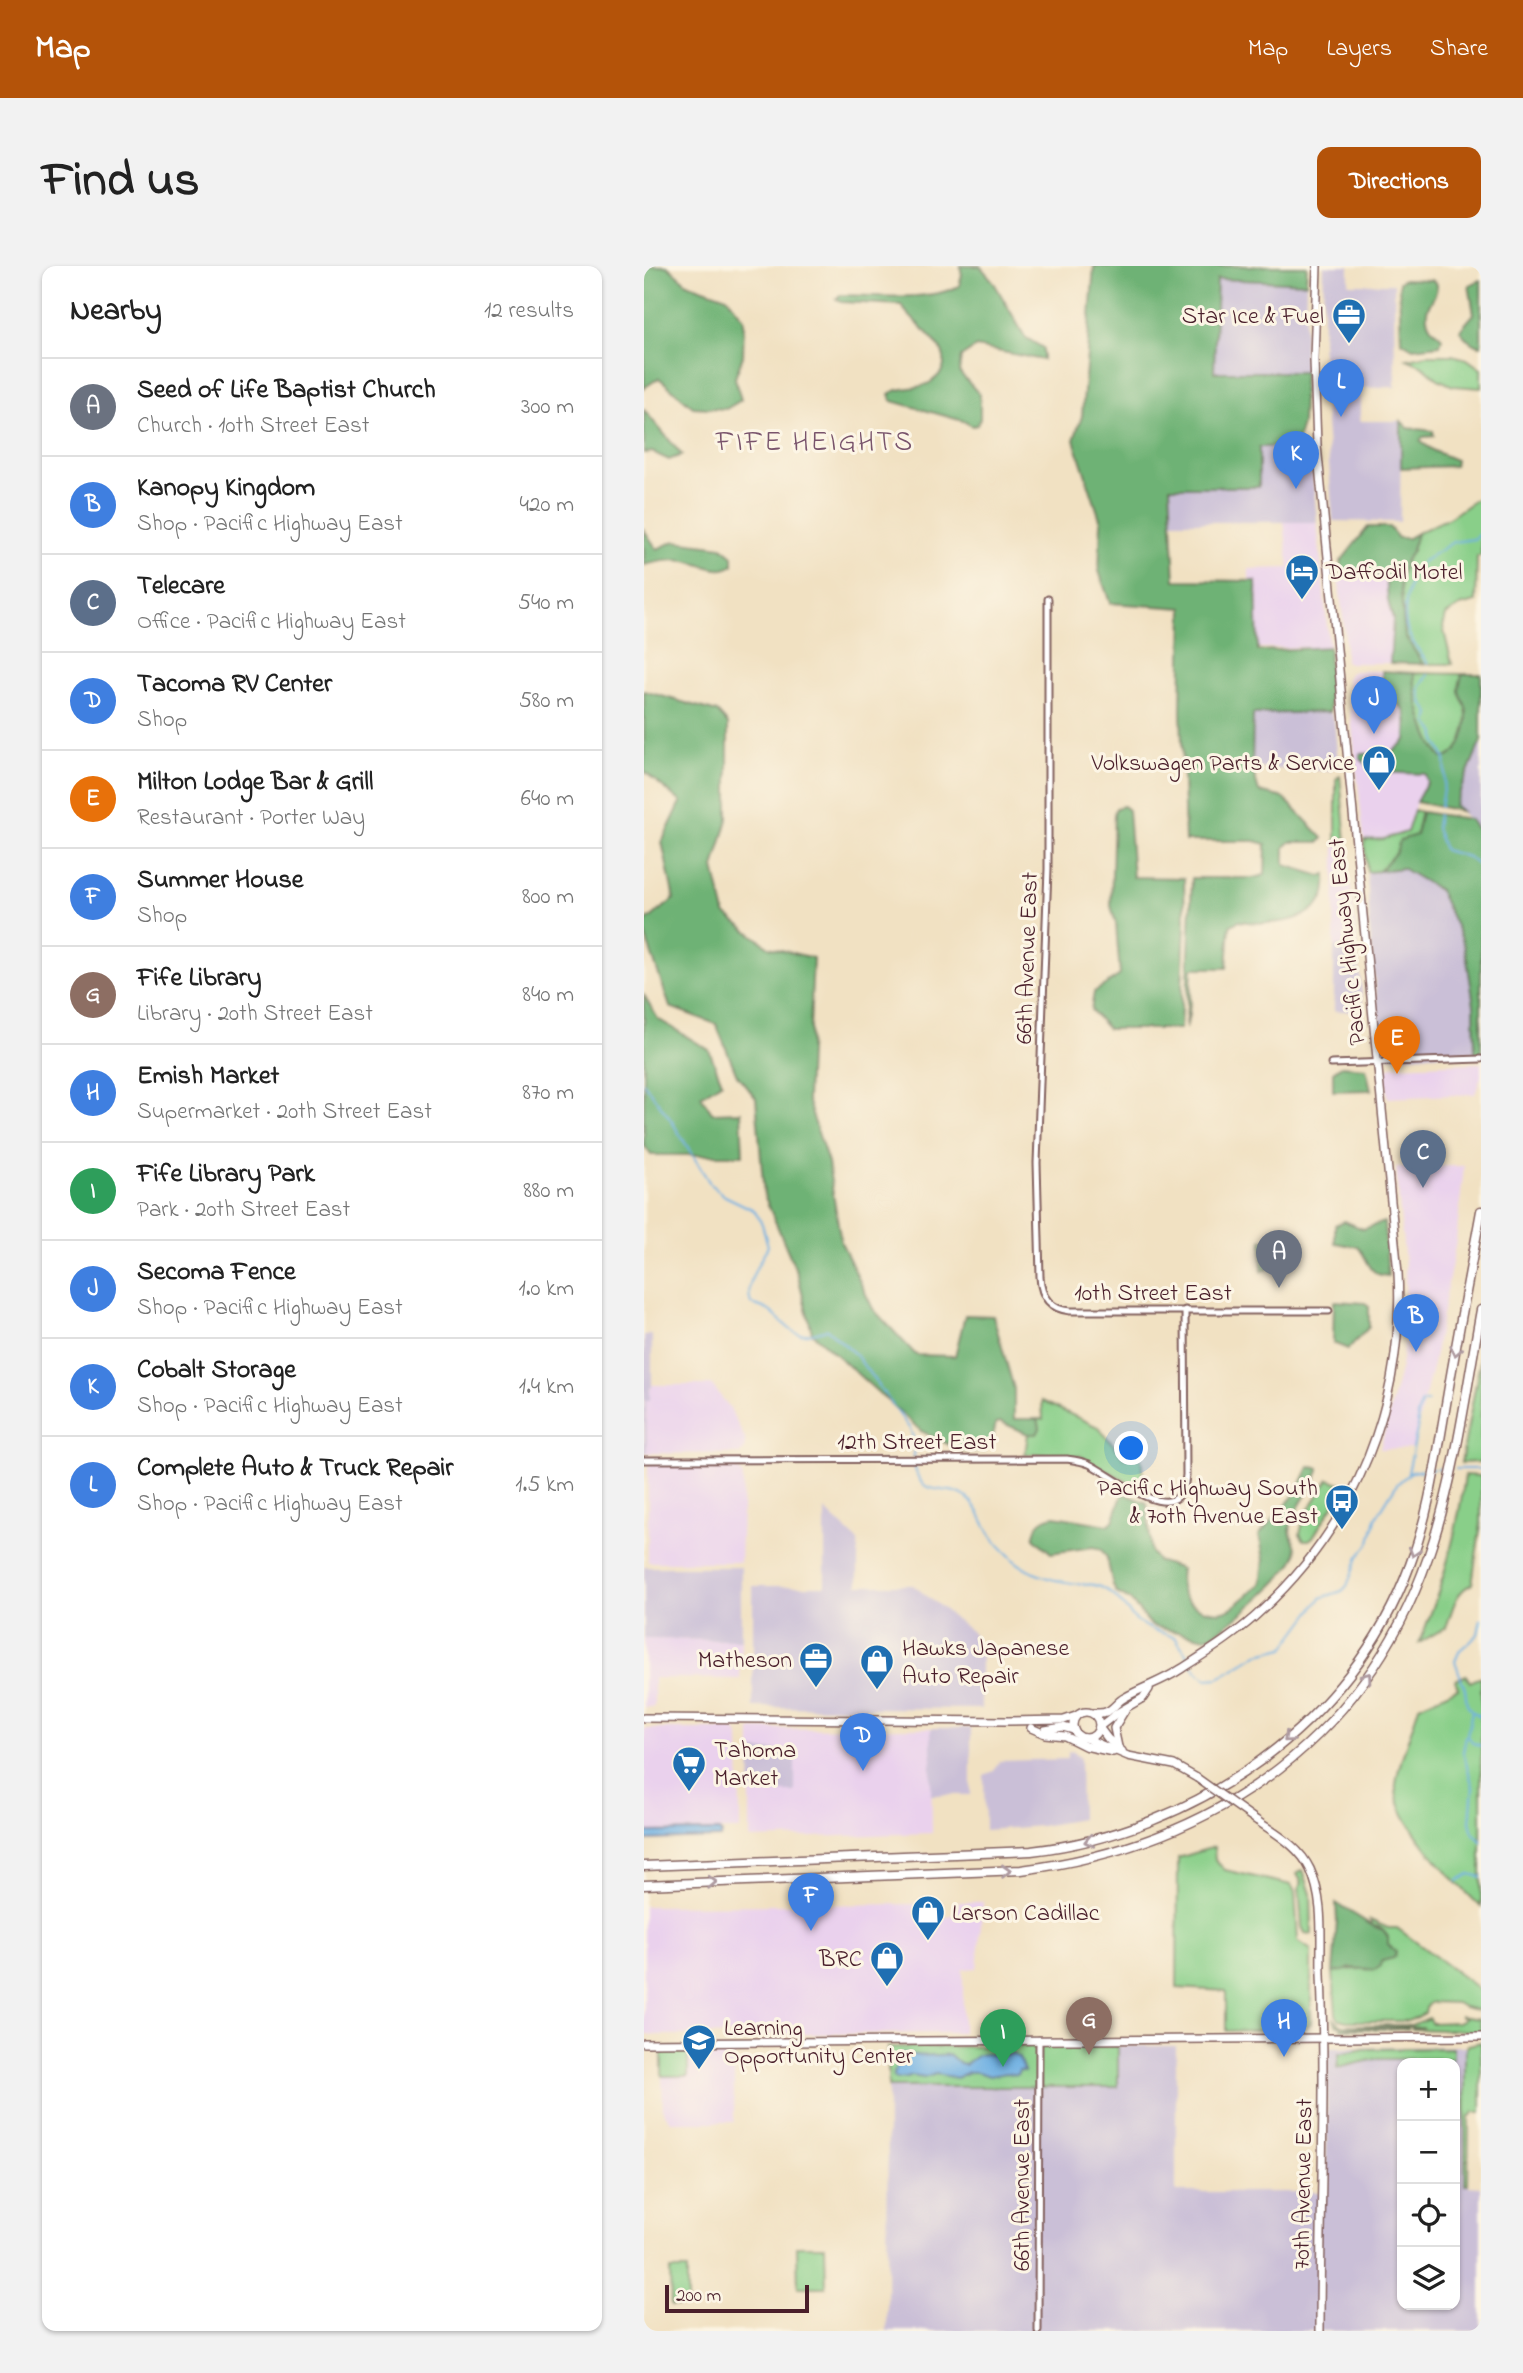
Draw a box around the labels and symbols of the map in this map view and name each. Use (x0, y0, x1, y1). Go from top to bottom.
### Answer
office icon: Star Ice & Fuel (1330, 296, 1368, 345)
place label: Star Ice & Fuel (1182, 300, 1324, 335)
pin: L (1318, 359, 1364, 417)
district label: FIFE HEIGHTS (715, 423, 914, 464)
pin: K (1273, 431, 1319, 489)
hotel icon: Daffodil Motel (1283, 552, 1321, 601)
place label: Daffodil Motel (1325, 556, 1463, 591)
pin: J (1351, 676, 1397, 734)
shop icon: Volkswagen Parts & Service (1360, 743, 1398, 792)
place label: Volkswagen Parts & Service (1090, 747, 1354, 782)
street label: Pacific Highway East (1320, 836, 1378, 1047)
street label: 66th Avenue East (1008, 871, 1049, 1045)
pin: E (1374, 1016, 1420, 1074)
pin: C (1400, 1130, 1446, 1188)
pin: A (1256, 1230, 1302, 1288)
street label: 10th Street East (1074, 1277, 1232, 1312)
pin: B (1393, 1294, 1439, 1352)
one-way arrow (1449, 1344, 1464, 1356)
street label: 12th Street East (837, 1426, 997, 1461)
your location (1114, 1431, 1148, 1465)
place label: Pacific Highway South & 70th Avenue East (1097, 1472, 1318, 1535)
bus stop icon: Pacific Highway South & 70th Avenue East (1323, 1482, 1361, 1531)
one-way arrow (1408, 1545, 1423, 1557)
place label: Hawks Japanese Auto Repair (902, 1632, 1069, 1695)
office icon: Matheson (797, 1640, 835, 1689)
shop icon: Hawks Japanese Auto Repair (858, 1642, 896, 1691)
place label: Matheson (698, 1644, 792, 1679)
one-way arrow (1358, 1672, 1371, 1685)
pin: D (840, 1713, 886, 1771)
one-way arrow (1284, 1730, 1297, 1742)
place label: Tahoma Market (714, 1734, 796, 1797)
supermarket icon: Tahoma Market (670, 1744, 708, 1793)
one-way arrow (1083, 1833, 1095, 1848)
one-way arrow (1001, 1863, 1012, 1878)
pin: F (788, 1873, 834, 1931)
one-way arrow (707, 1874, 718, 1889)
shop icon: Larson Cadillac (909, 1893, 947, 1942)
place label: Larson Cadillac (952, 1897, 1100, 1932)
shop icon: BRC (868, 1939, 906, 1988)
place label: BRC (818, 1943, 862, 1978)
pin: G (1066, 1997, 1112, 2055)
pin: H (1261, 1999, 1307, 2057)
pin: I (980, 2009, 1026, 2067)
place label: Learning Opportunity Center (724, 2012, 914, 2076)
school or university icon: Learning Opportunity Center (680, 2022, 718, 2071)
street label: 70th Avenue East (1286, 2098, 1323, 2270)
street label: 66th Avenue East (1006, 2099, 1041, 2271)
scale bar (665, 2282, 808, 2314)

